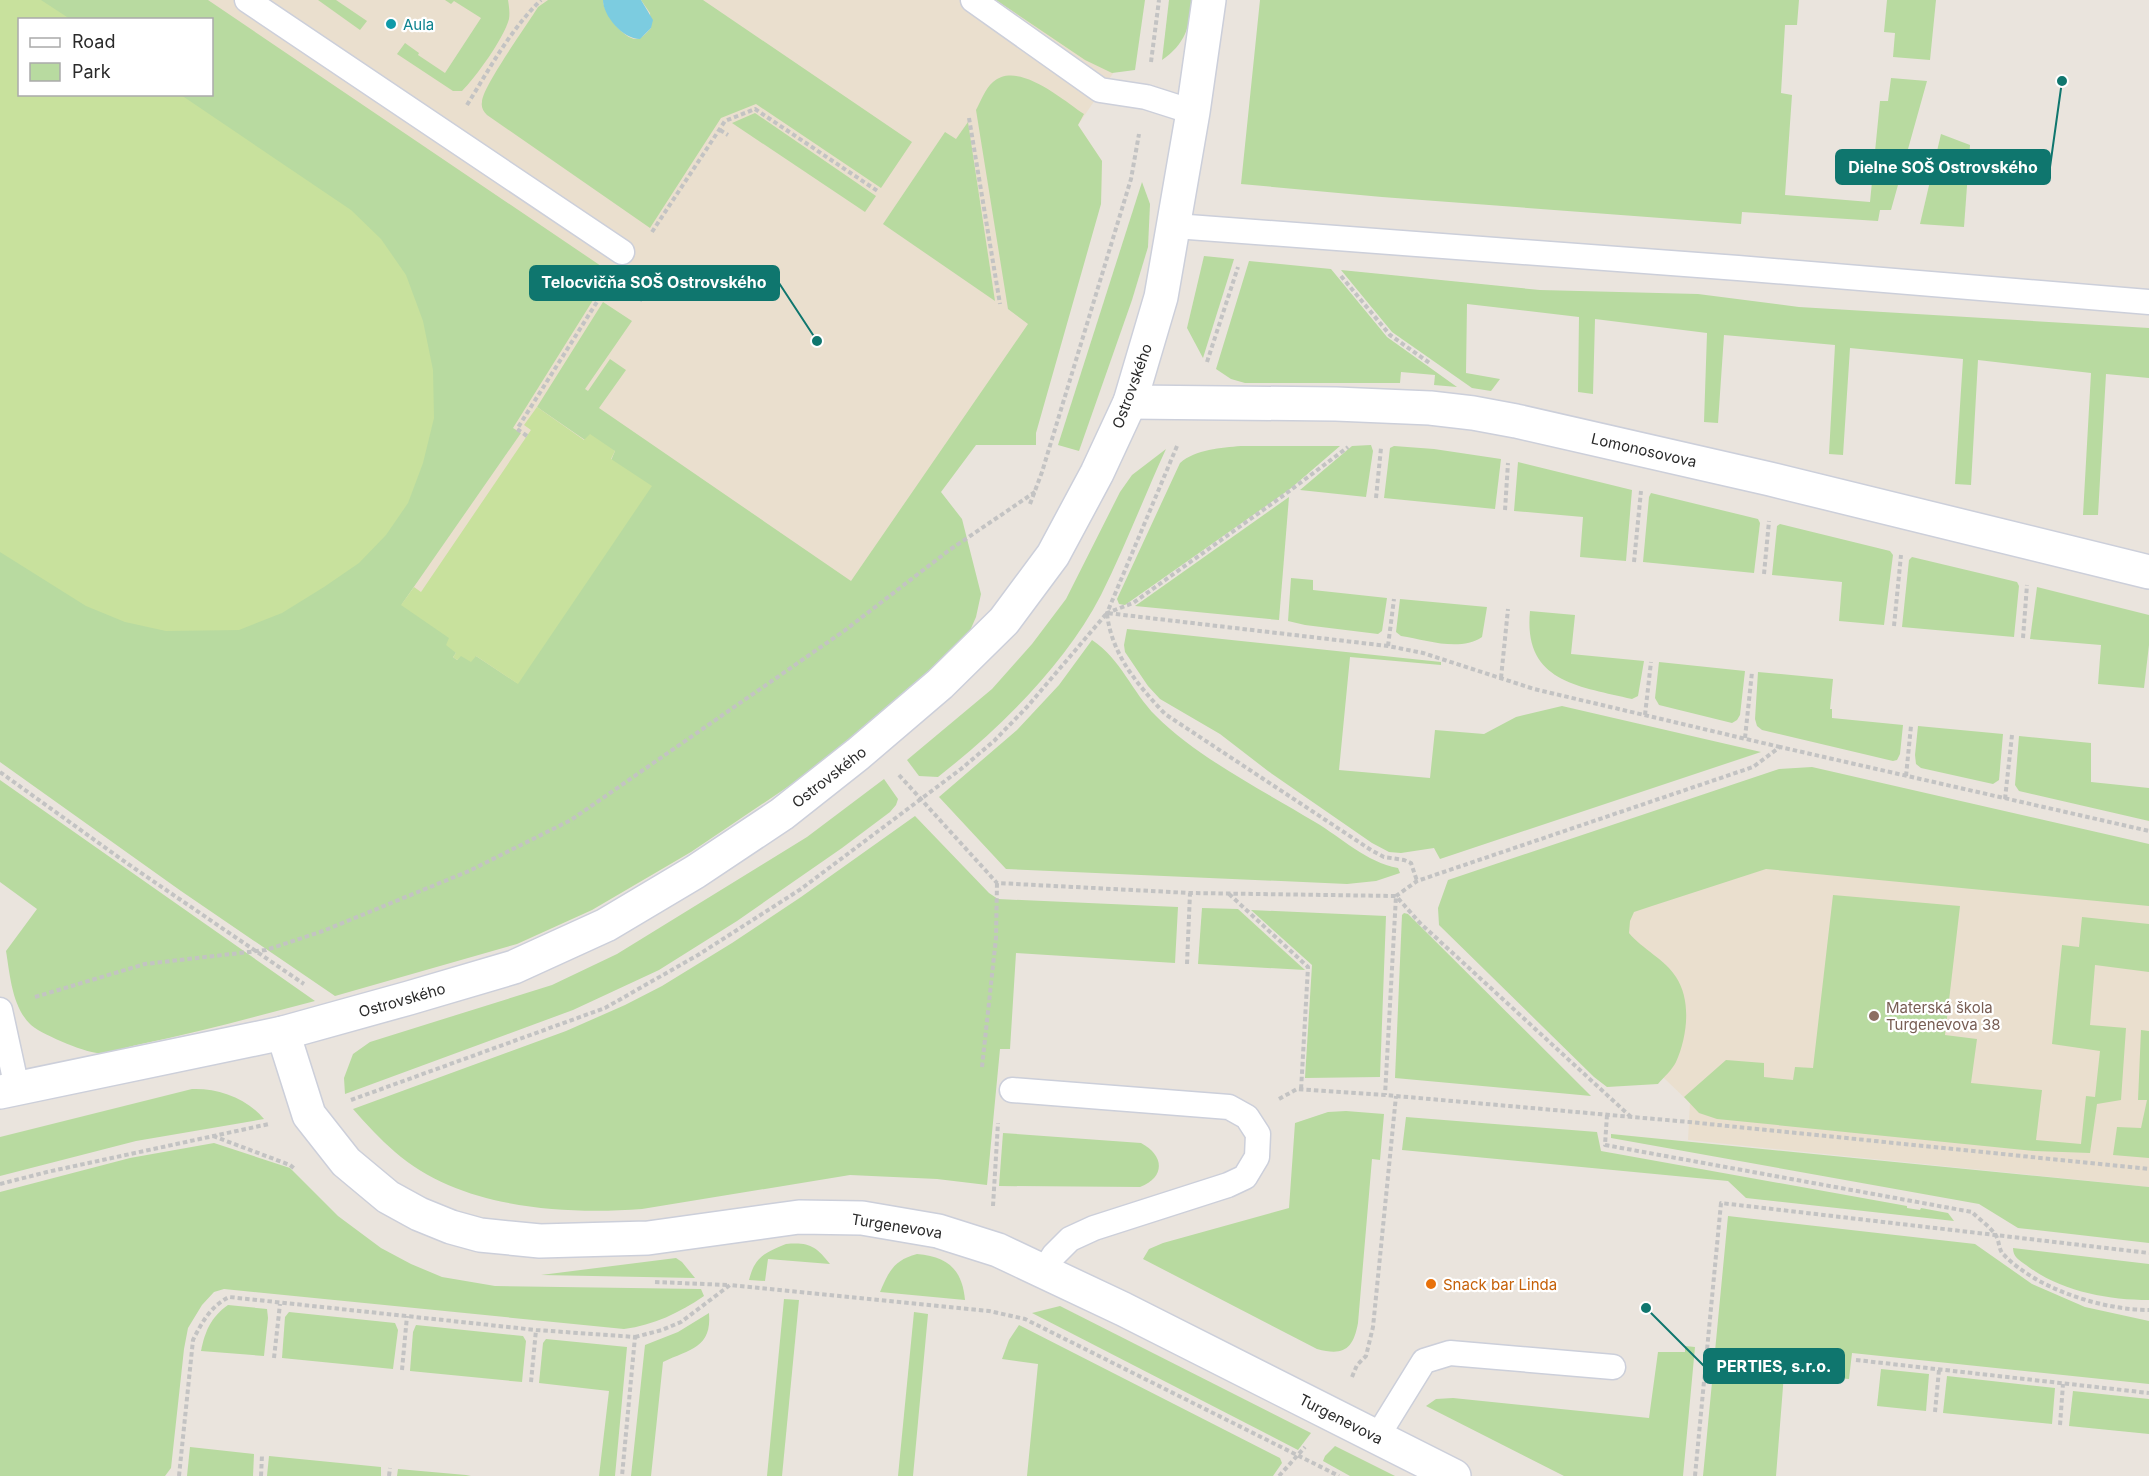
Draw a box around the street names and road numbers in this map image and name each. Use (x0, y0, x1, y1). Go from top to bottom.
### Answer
street label: Ostrovského (1108, 341, 1156, 431)
street label: Lomonosovova (1589, 429, 1699, 471)
street label: Ostrovského (788, 742, 870, 812)
street label: Ostrovského (356, 979, 448, 1021)
street label: Turgenevova (850, 1209, 944, 1243)
street label: Turgenevova (1296, 1390, 1386, 1448)

